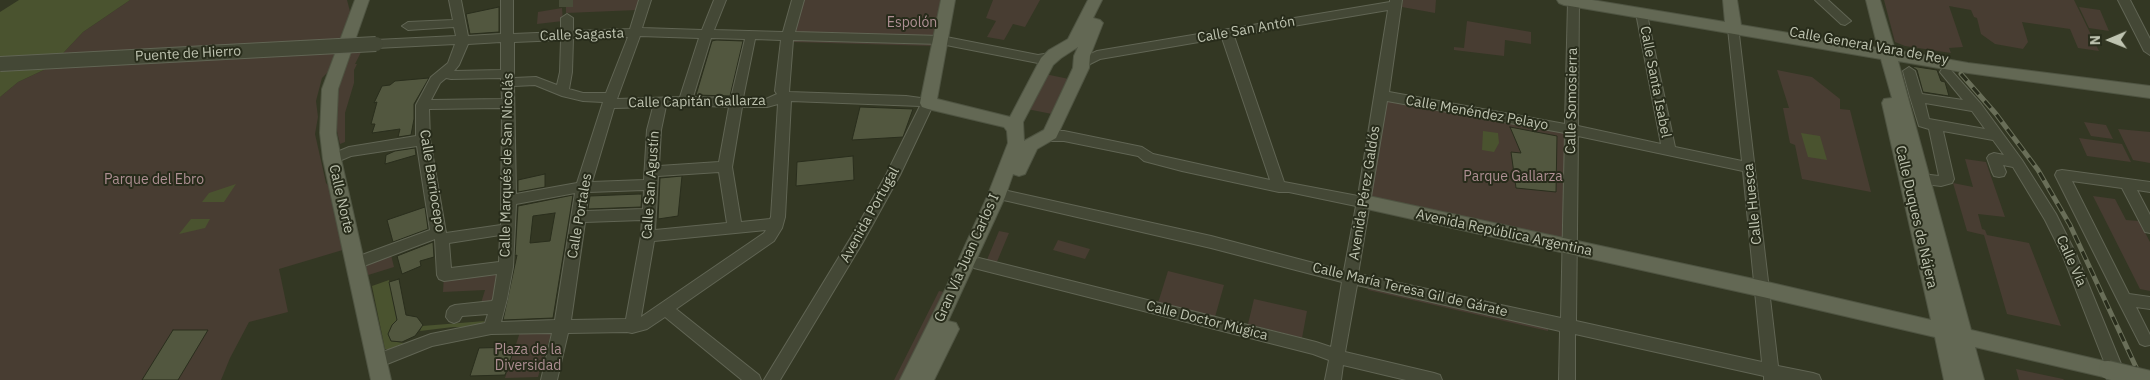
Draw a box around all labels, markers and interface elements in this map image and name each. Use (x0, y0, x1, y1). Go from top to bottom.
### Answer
street label: Calle San Antón (1196, 13, 1296, 47)
park label: Espolón (887, 15, 937, 31)
north arrow (2085, 15, 2135, 65)
street label: Calle General Vara de Rey (1788, 24, 1950, 68)
street label: Calle Sagasta (540, 25, 624, 45)
street label: Calle Santa Isabel (1636, 25, 1674, 139)
text: N (2086, 35, 2104, 45)
street label: Puente de Hierro (135, 43, 241, 65)
street label: Calle Somosierra (1563, 48, 1581, 154)
street label: Calle Marqués de San Nicolás (497, 72, 517, 258)
street label: Calle Capitán Gallarza (628, 92, 766, 112)
street label: Calle Menéndez Pelayo (1404, 92, 1550, 134)
street label: Avenida Pérez Galdós (1346, 125, 1384, 261)
street label: Calle Barriocepo (416, 129, 448, 233)
street label: Calle San Agustín (639, 130, 663, 240)
street label: Calle Duques de Nájera (1891, 144, 1941, 290)
street label: Calle Norte (325, 163, 357, 235)
street label: Calle Huesca (1740, 163, 1766, 245)
street label: Avenida Portugal (837, 164, 903, 266)
park label: Parque Gallarza (1463, 169, 1563, 185)
park label: Parque del Ebro (104, 172, 204, 188)
street label: Calle Portales (564, 172, 596, 260)
street label: Gran Vía Juan Carlos I (931, 191, 1003, 325)
street label: Avenida República Argentina (1414, 206, 1594, 260)
street label: Calle Vía (2052, 233, 2090, 289)
street label: Calle María Teresa Gil de Gárate (1311, 259, 1509, 321)
street label: Calle Doctor Múgica (1144, 298, 1270, 344)
park label: Plaza de la Diversidad (494, 342, 562, 374)

